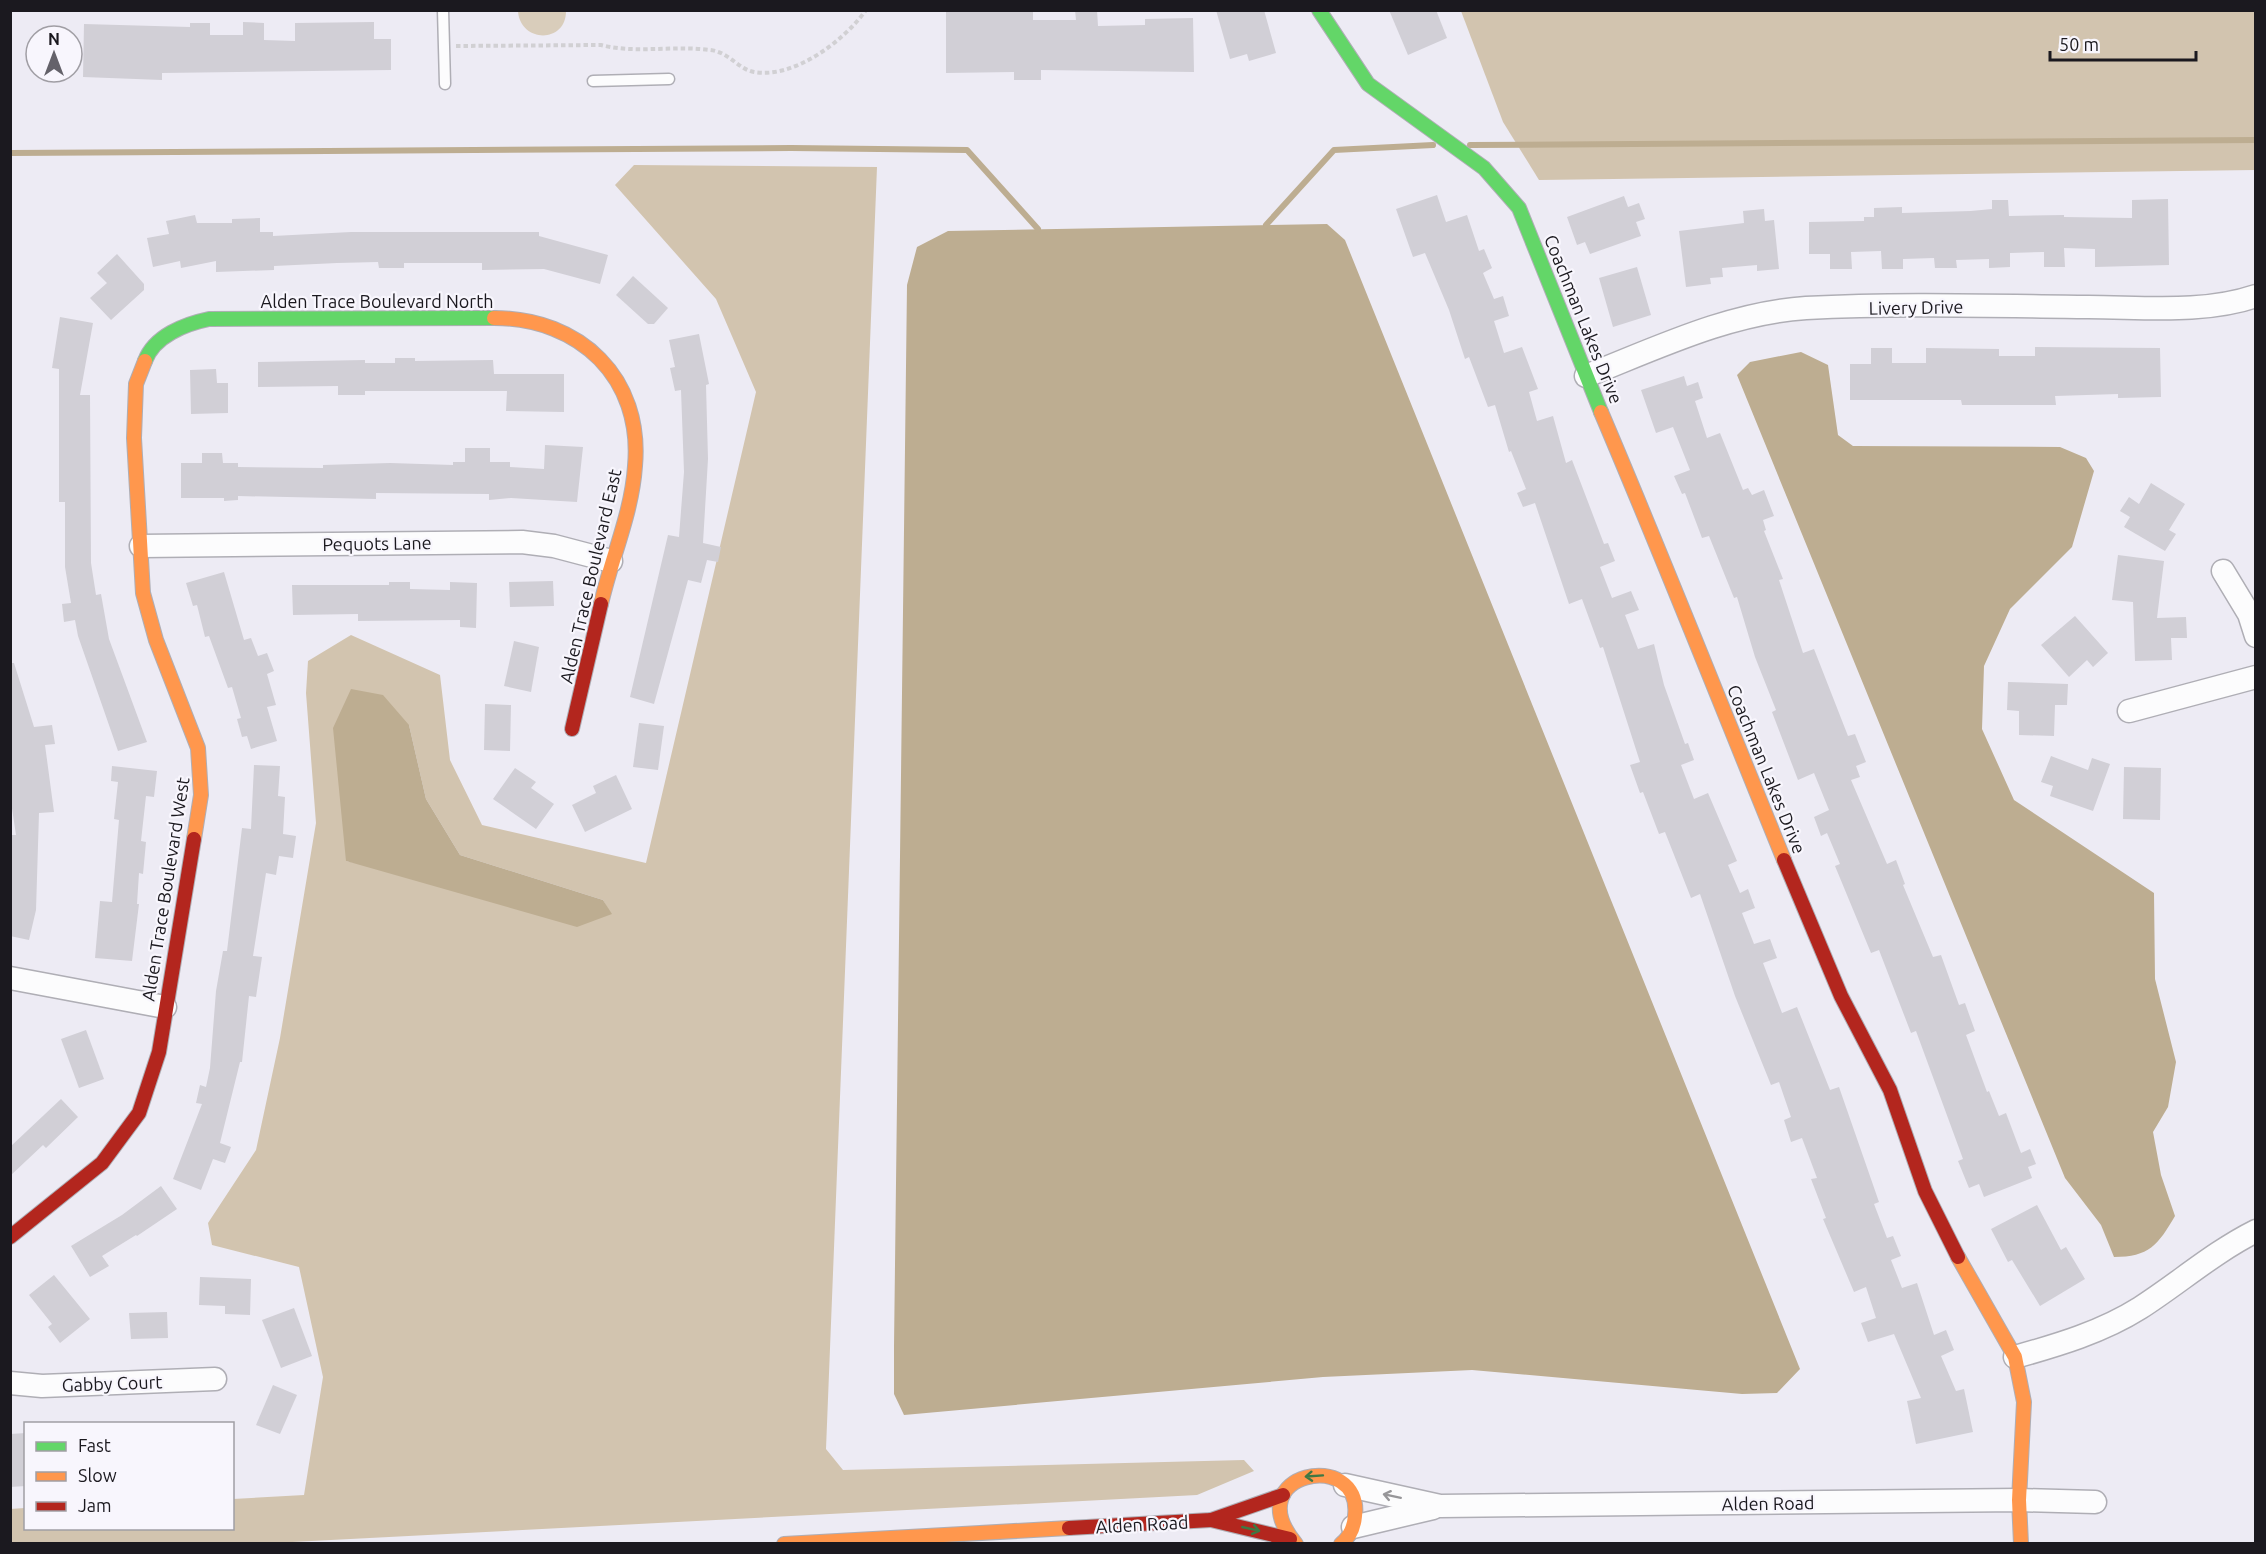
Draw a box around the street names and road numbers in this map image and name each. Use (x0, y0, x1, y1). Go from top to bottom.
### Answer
street label: Coachman Lakes Drive (1541, 232, 1627, 406)
street label: Alden Trace Boulevard North (260, 291, 494, 311)
street label: Livery Drive (1868, 296, 1964, 318)
street label: Alden Trace Boulevard East (556, 467, 624, 685)
street label: Pequots Lane (322, 532, 432, 554)
street label: Coachman Lakes Drive (1724, 682, 1810, 856)
street label: Alden Trace Boulevard West (137, 775, 193, 1003)
street label: Gabby Court (61, 1371, 163, 1395)
street label: Alden Road (1721, 1492, 1815, 1514)
street label: Alden Road (1095, 1512, 1189, 1536)

